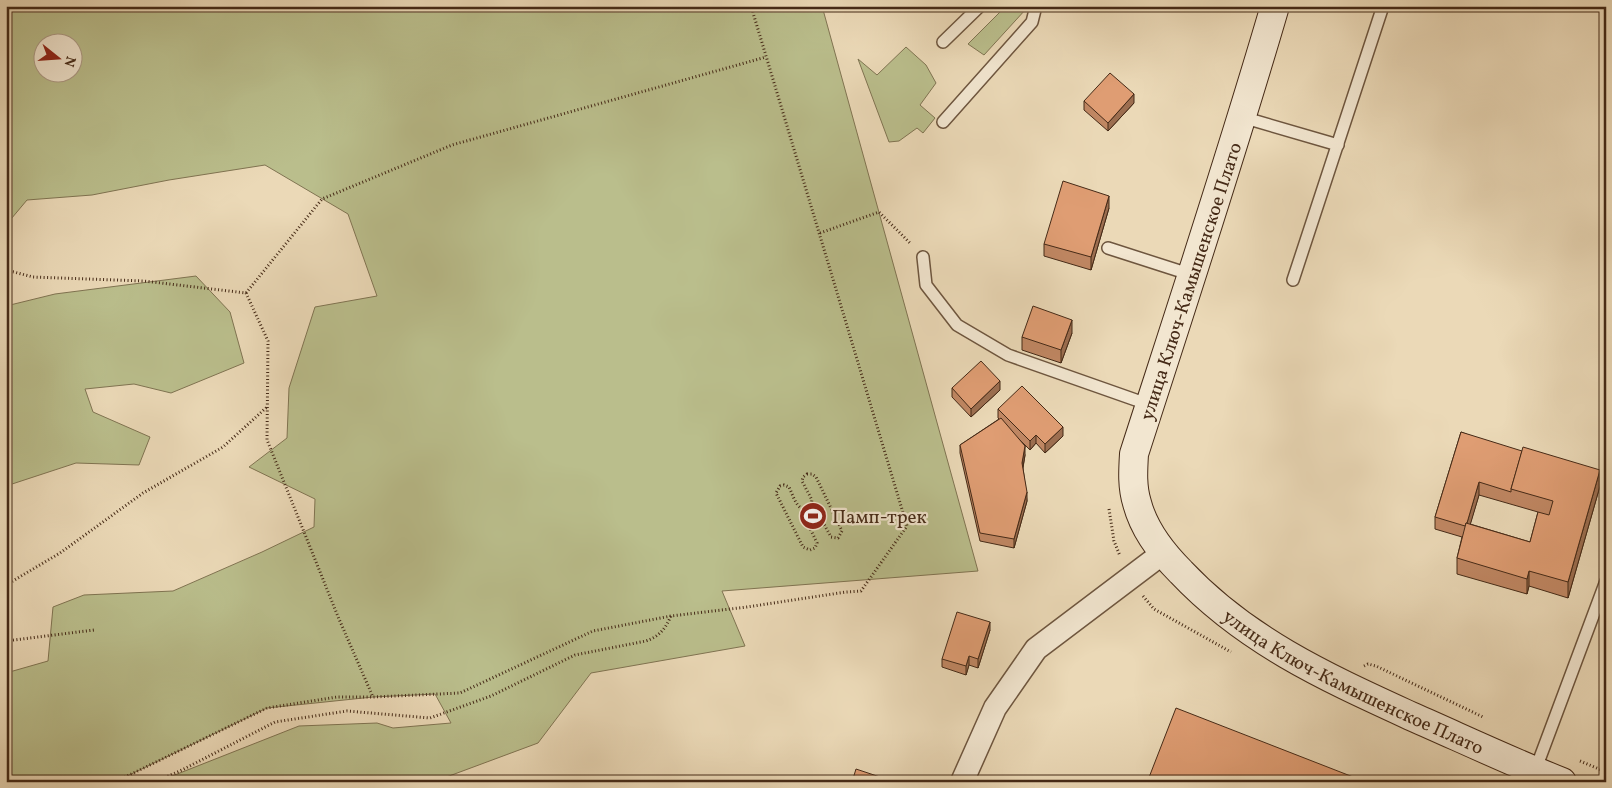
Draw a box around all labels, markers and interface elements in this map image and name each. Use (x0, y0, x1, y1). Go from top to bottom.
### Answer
north arrow (32, 32, 82, 82)
text: N (58, 54, 80, 69)
street label: улица Ключ-Камышенское Плато (1135, 139, 1249, 424)
sports icon: Памп-трек (798, 501, 828, 531)
place label: Памп-трек (832, 505, 927, 531)
street label: улица Ключ-Камышенское Плато (1216, 604, 1487, 762)

